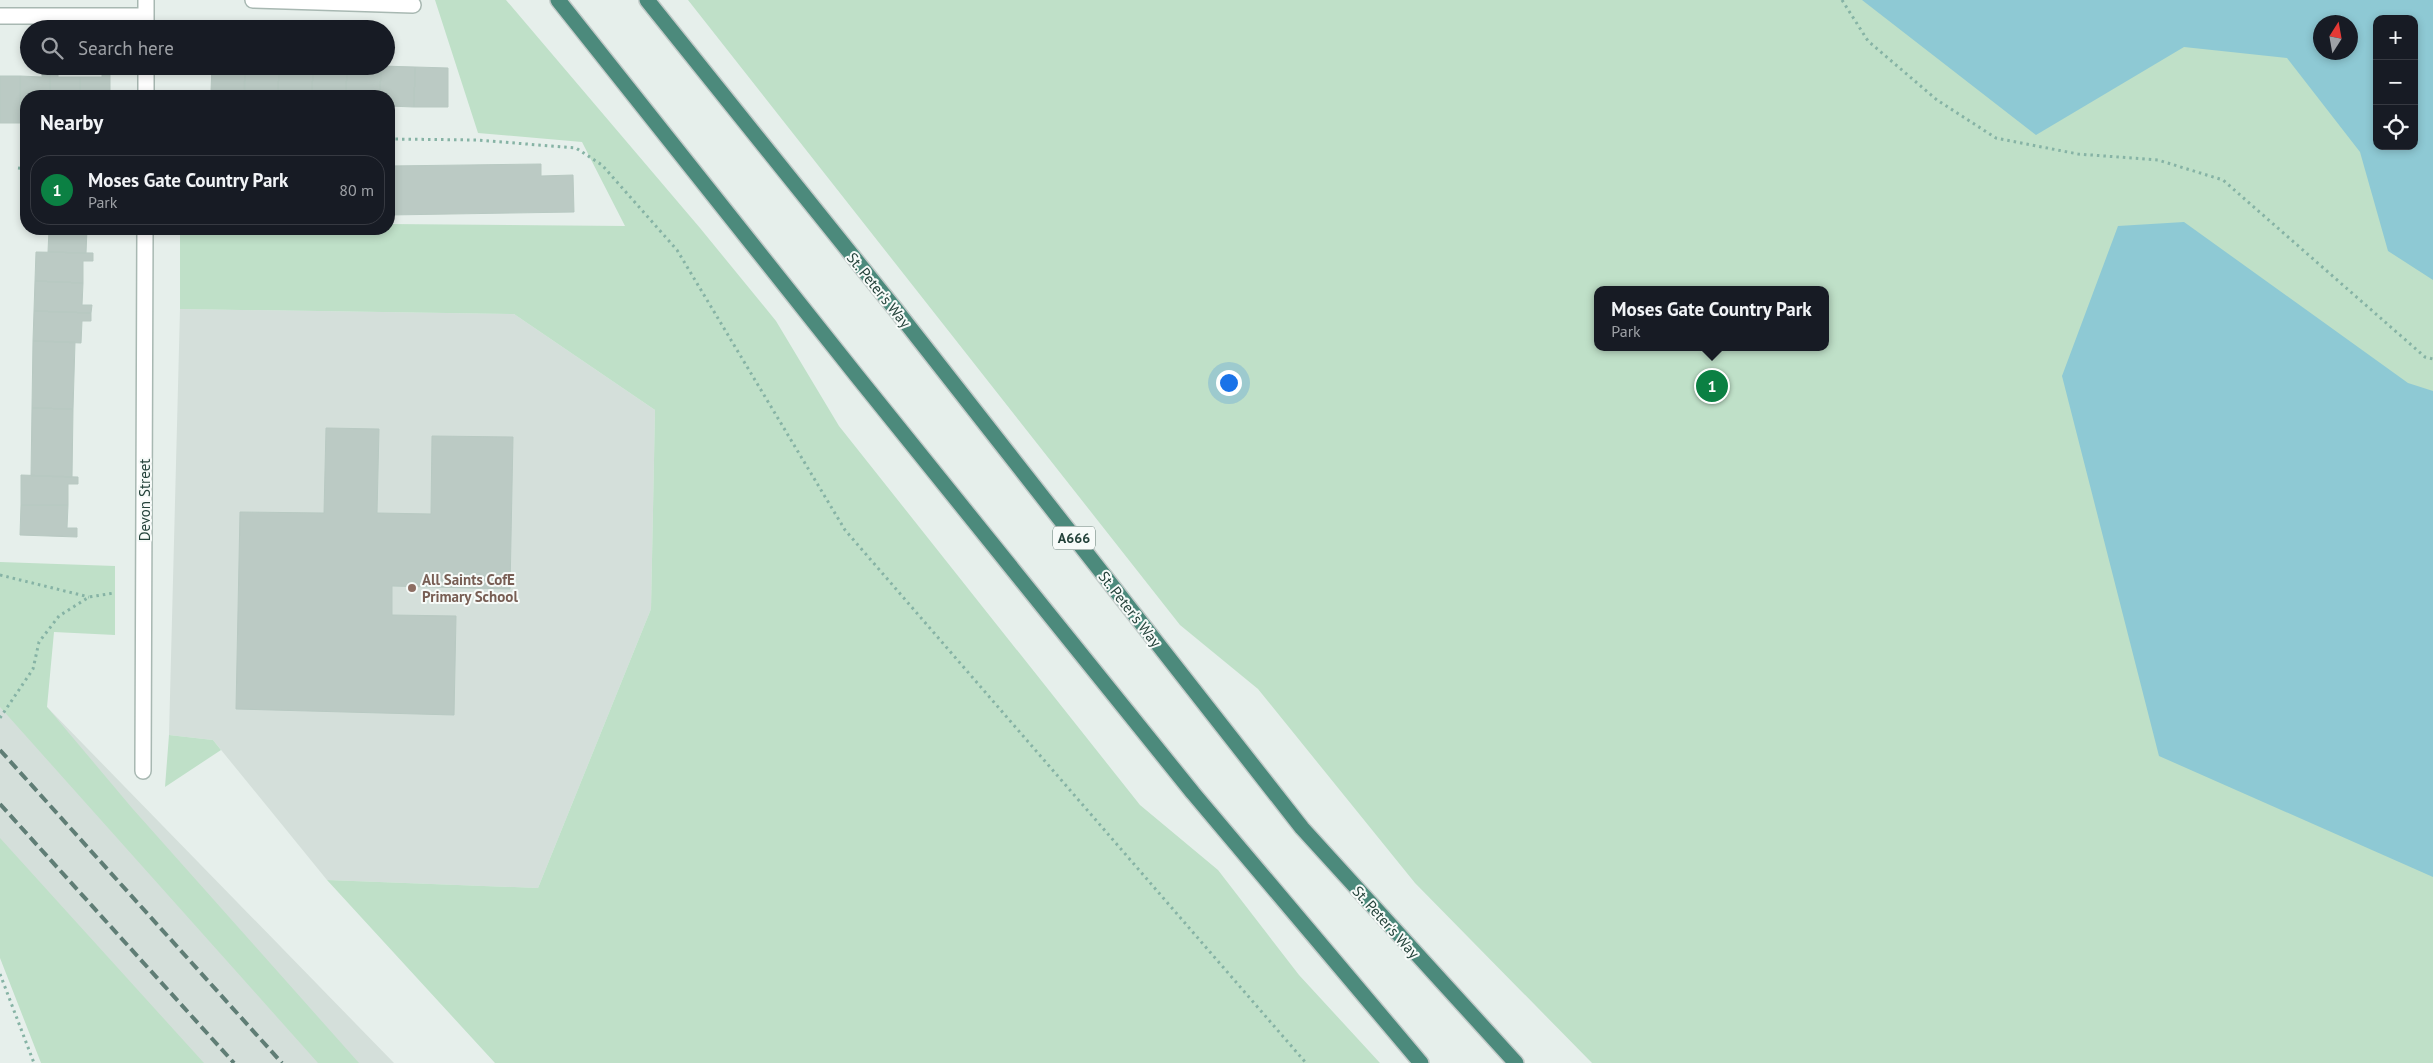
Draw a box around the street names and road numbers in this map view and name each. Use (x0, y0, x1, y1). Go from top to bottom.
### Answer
street label: St. Peter's Way (843, 249, 915, 331)
street label: Devon Street (135, 459, 154, 541)
road number: A666 (1053, 526, 1095, 550)
street label: St. Peter's Way (1094, 567, 1166, 651)
street label: St. Peter's Way (1348, 882, 1424, 962)

